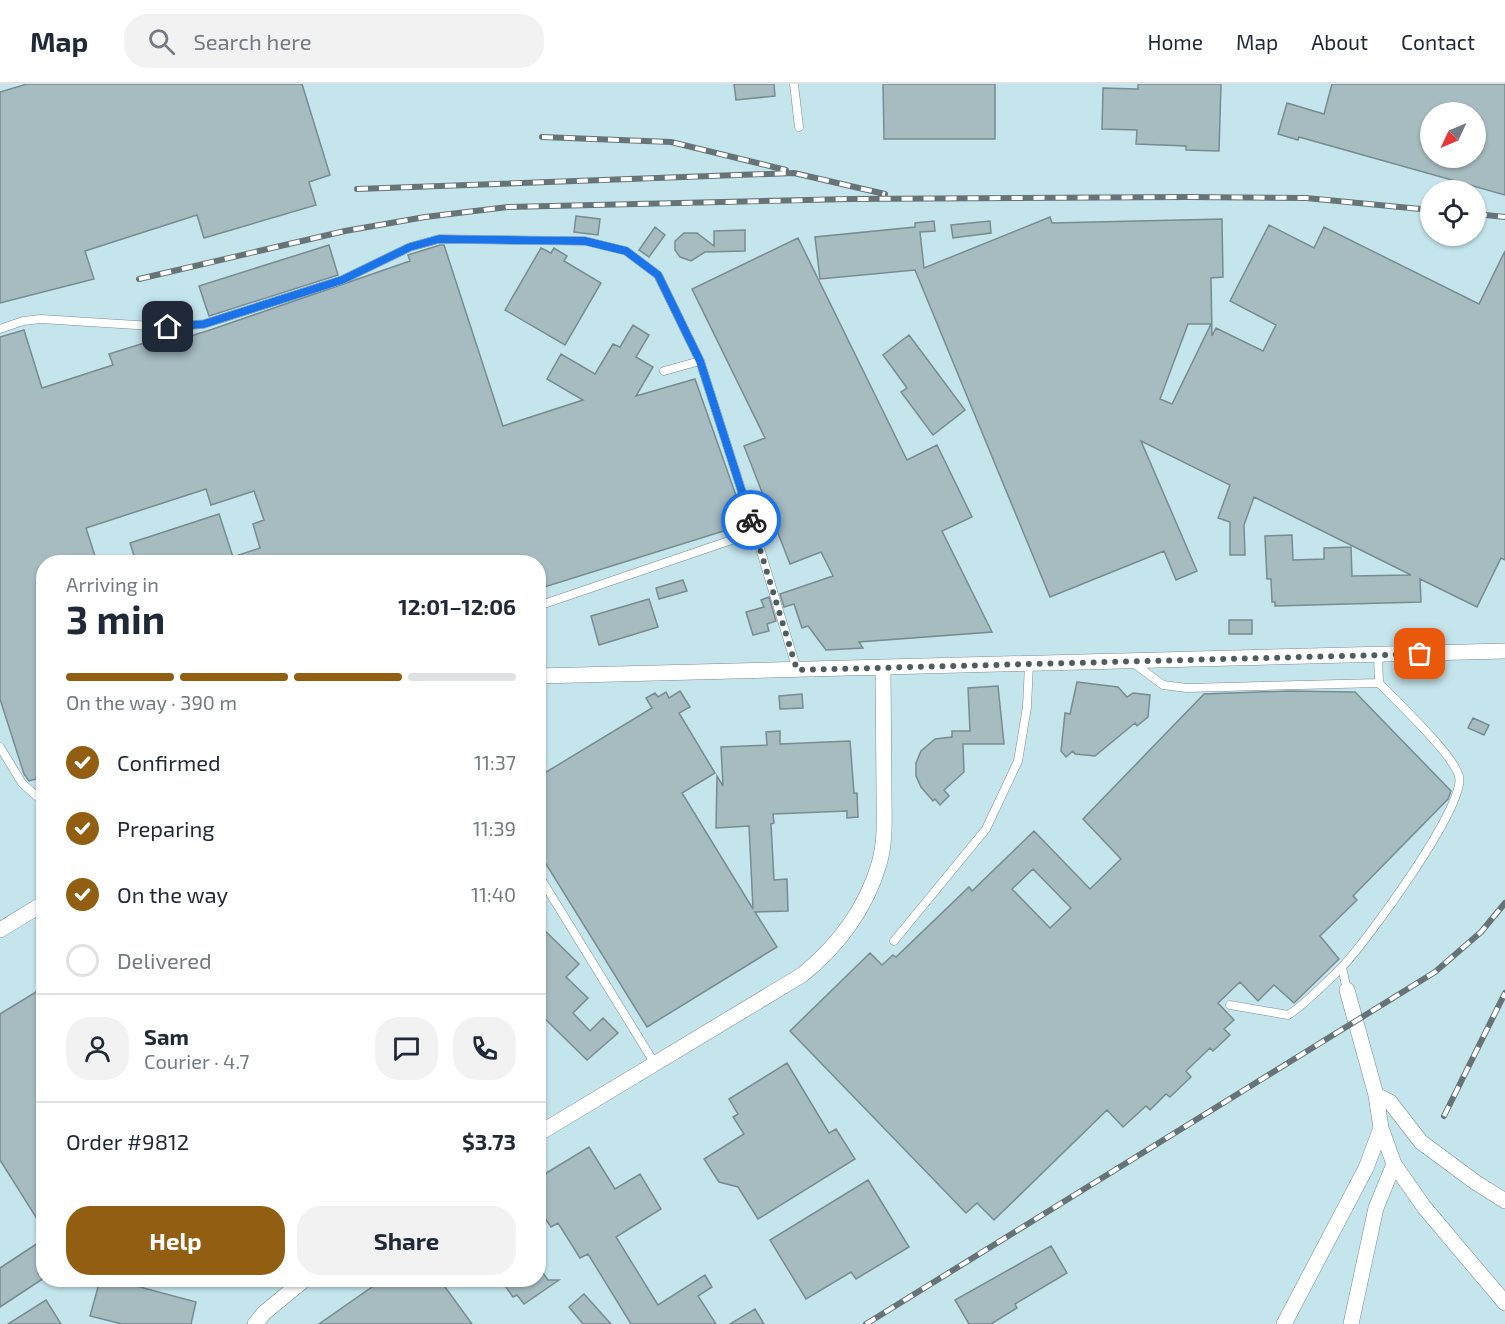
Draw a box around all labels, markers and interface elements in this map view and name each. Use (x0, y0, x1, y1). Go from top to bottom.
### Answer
search box (124, 14, 544, 68)
text: Map (30, 24, 88, 58)
icon: search (145, 25, 178, 58)
text: Search here (193, 28, 312, 54)
text: Home (1147, 29, 1203, 54)
text: Map (1236, 29, 1278, 54)
text: About (1311, 29, 1368, 54)
text: Contact (1401, 29, 1475, 54)
north arrow (1420, 102, 1486, 168)
map controls (1420, 102, 1486, 246)
button: locate (1420, 180, 1486, 246)
pin (142, 301, 193, 352)
icon: home (151, 310, 184, 343)
courier (721, 490, 781, 550)
icon: bike (735, 504, 768, 537)
text: Arriving in (66, 572, 159, 596)
text: 12:01–12:06 (398, 593, 516, 619)
text: 3 min (66, 595, 165, 642)
pin (1394, 628, 1445, 679)
icon: bag (1403, 637, 1436, 670)
text: On the way · 390 m (66, 690, 237, 714)
icon: check (66, 746, 99, 779)
text: Confirmed (117, 749, 221, 775)
text: 11:37 (474, 750, 516, 774)
icon: check (66, 812, 99, 845)
text: Preparing (117, 815, 215, 841)
text: 11:39 (473, 816, 516, 840)
icon: check (66, 878, 99, 911)
text: On the way (117, 881, 228, 907)
text: 11:40 (471, 882, 516, 906)
text: Delivered (117, 947, 212, 973)
button: person (66, 1017, 129, 1080)
button: chat (375, 1017, 438, 1080)
button: phone (453, 1017, 516, 1080)
text: Sam (144, 1023, 189, 1049)
text: Courier · 4.7 (144, 1049, 250, 1073)
text: Order #9812 (66, 1128, 189, 1154)
text: $3.73 (462, 1128, 516, 1154)
button: Help (66, 1206, 285, 1275)
button: Share (297, 1206, 516, 1275)

